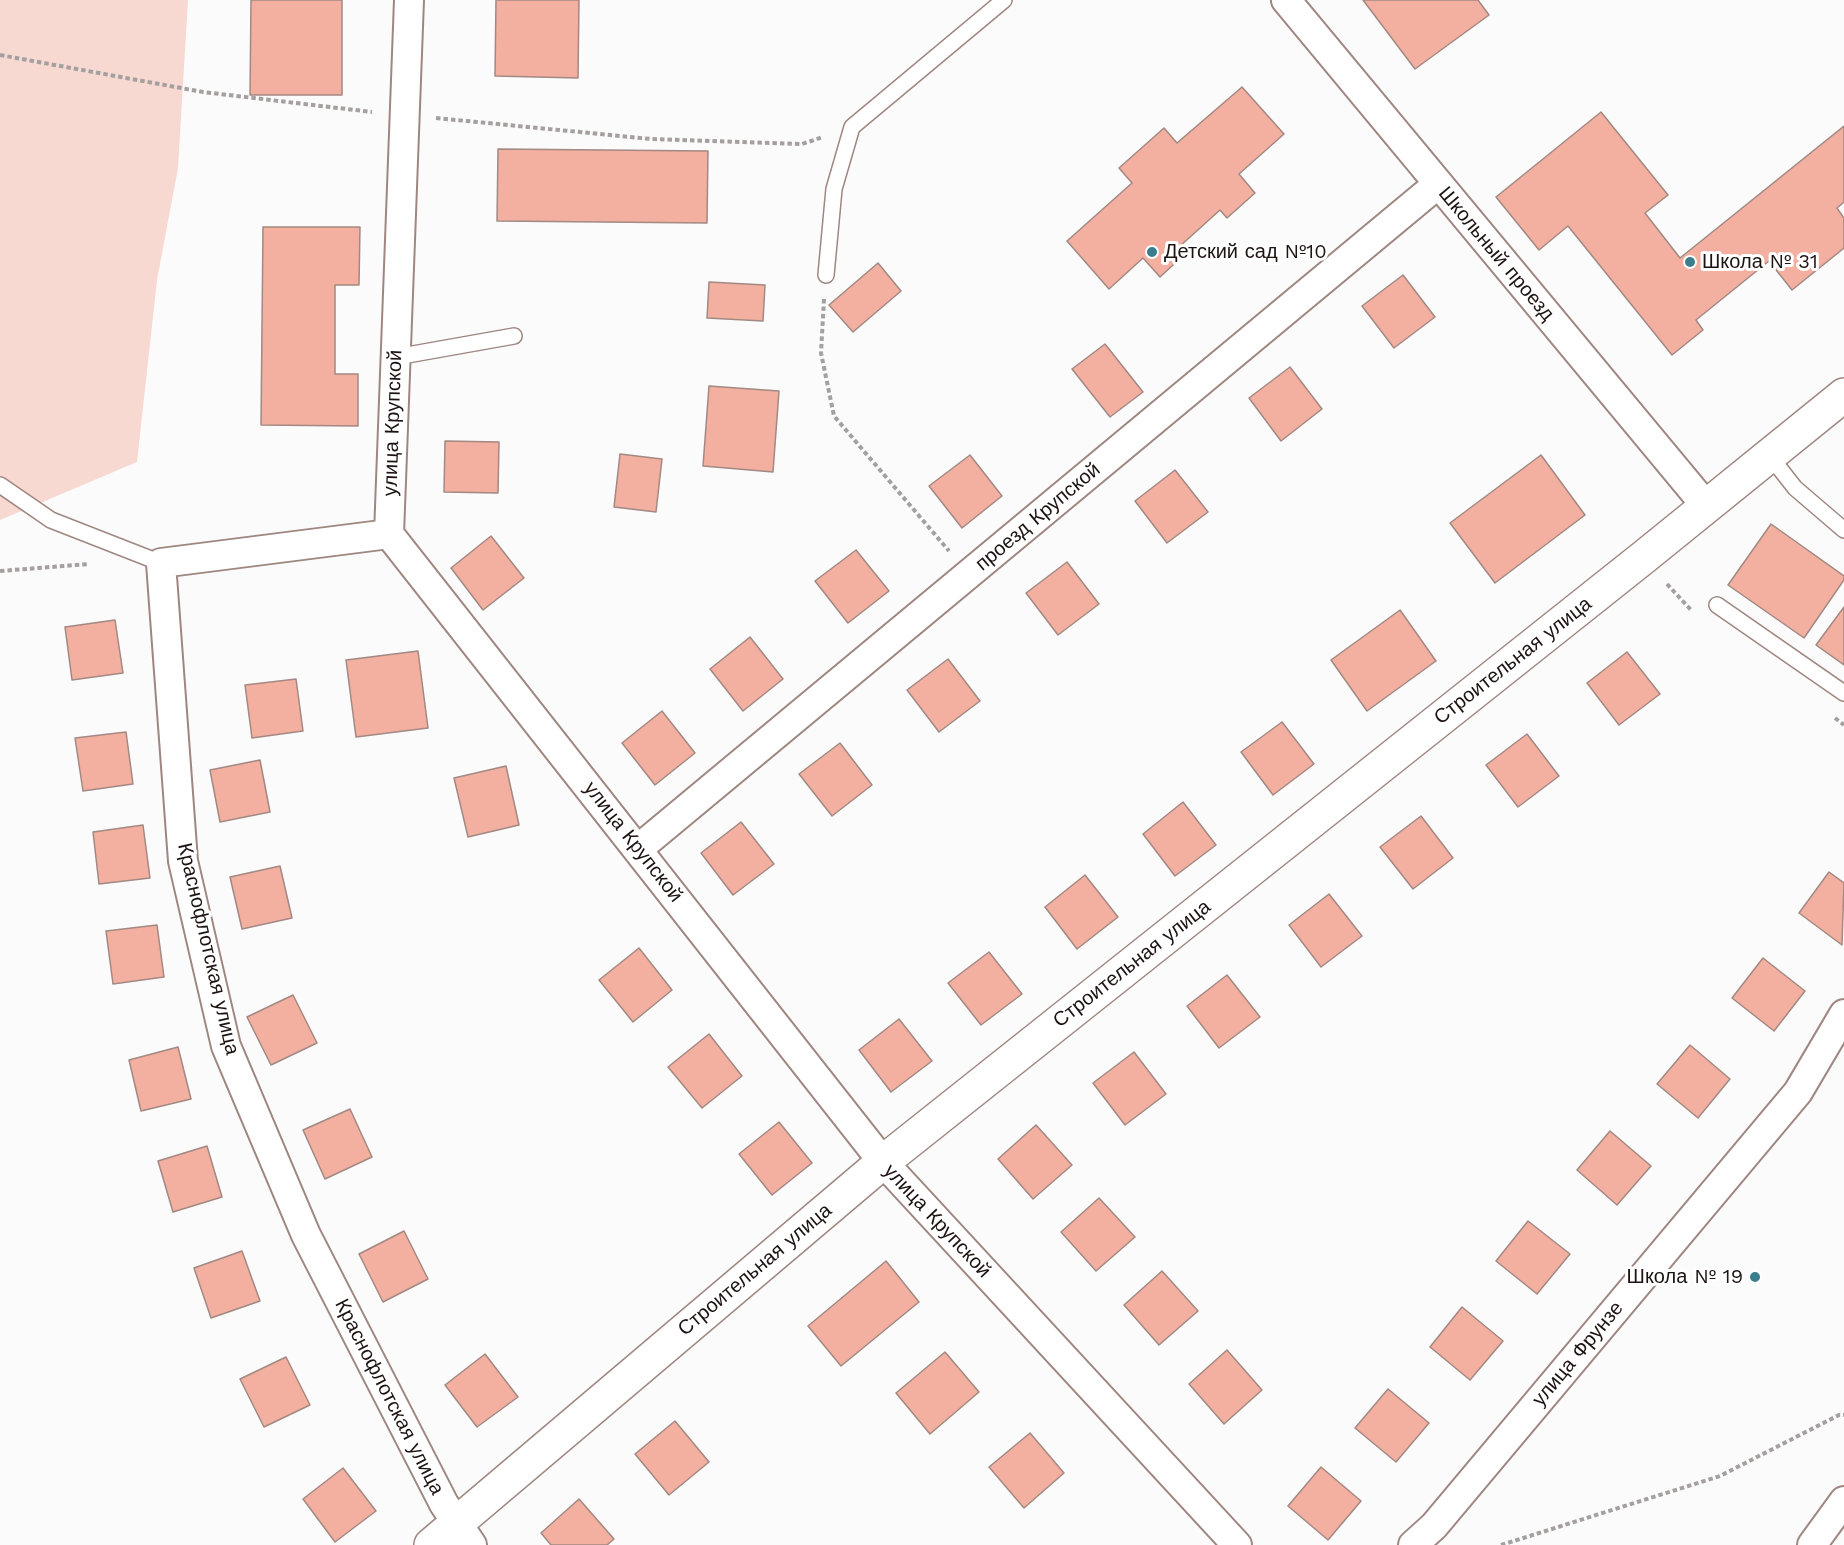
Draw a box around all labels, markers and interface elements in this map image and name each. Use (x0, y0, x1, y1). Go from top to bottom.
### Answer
street label: Школьный проезд (1433, 182, 1559, 326)
place label: Детский сад №10 (1164, 240, 1327, 264)
marker: Детский сад №10 (1145, 245, 1159, 259)
place label: Школа № 31 (1702, 250, 1818, 274)
marker: Школа № 31 (1683, 255, 1697, 269)
street label: улица Крупской (378, 349, 408, 497)
street label: проезд Крупской (971, 458, 1105, 576)
street label: Строительная улица (1429, 592, 1597, 730)
street label: улица Крупской (578, 777, 688, 907)
street label: Краснофлотская улица (172, 841, 244, 1057)
street label: Строительная улица (1048, 895, 1216, 1033)
street label: улица Крупской (878, 1159, 996, 1283)
street label: Строительная улица (673, 1199, 837, 1341)
place label: Школа № 19 (1627, 1265, 1743, 1289)
marker: Школа № 19 (1748, 1270, 1762, 1284)
street label: Краснофлотская улица (329, 1295, 449, 1499)
street label: улица Фрунзе (1527, 1297, 1629, 1411)

